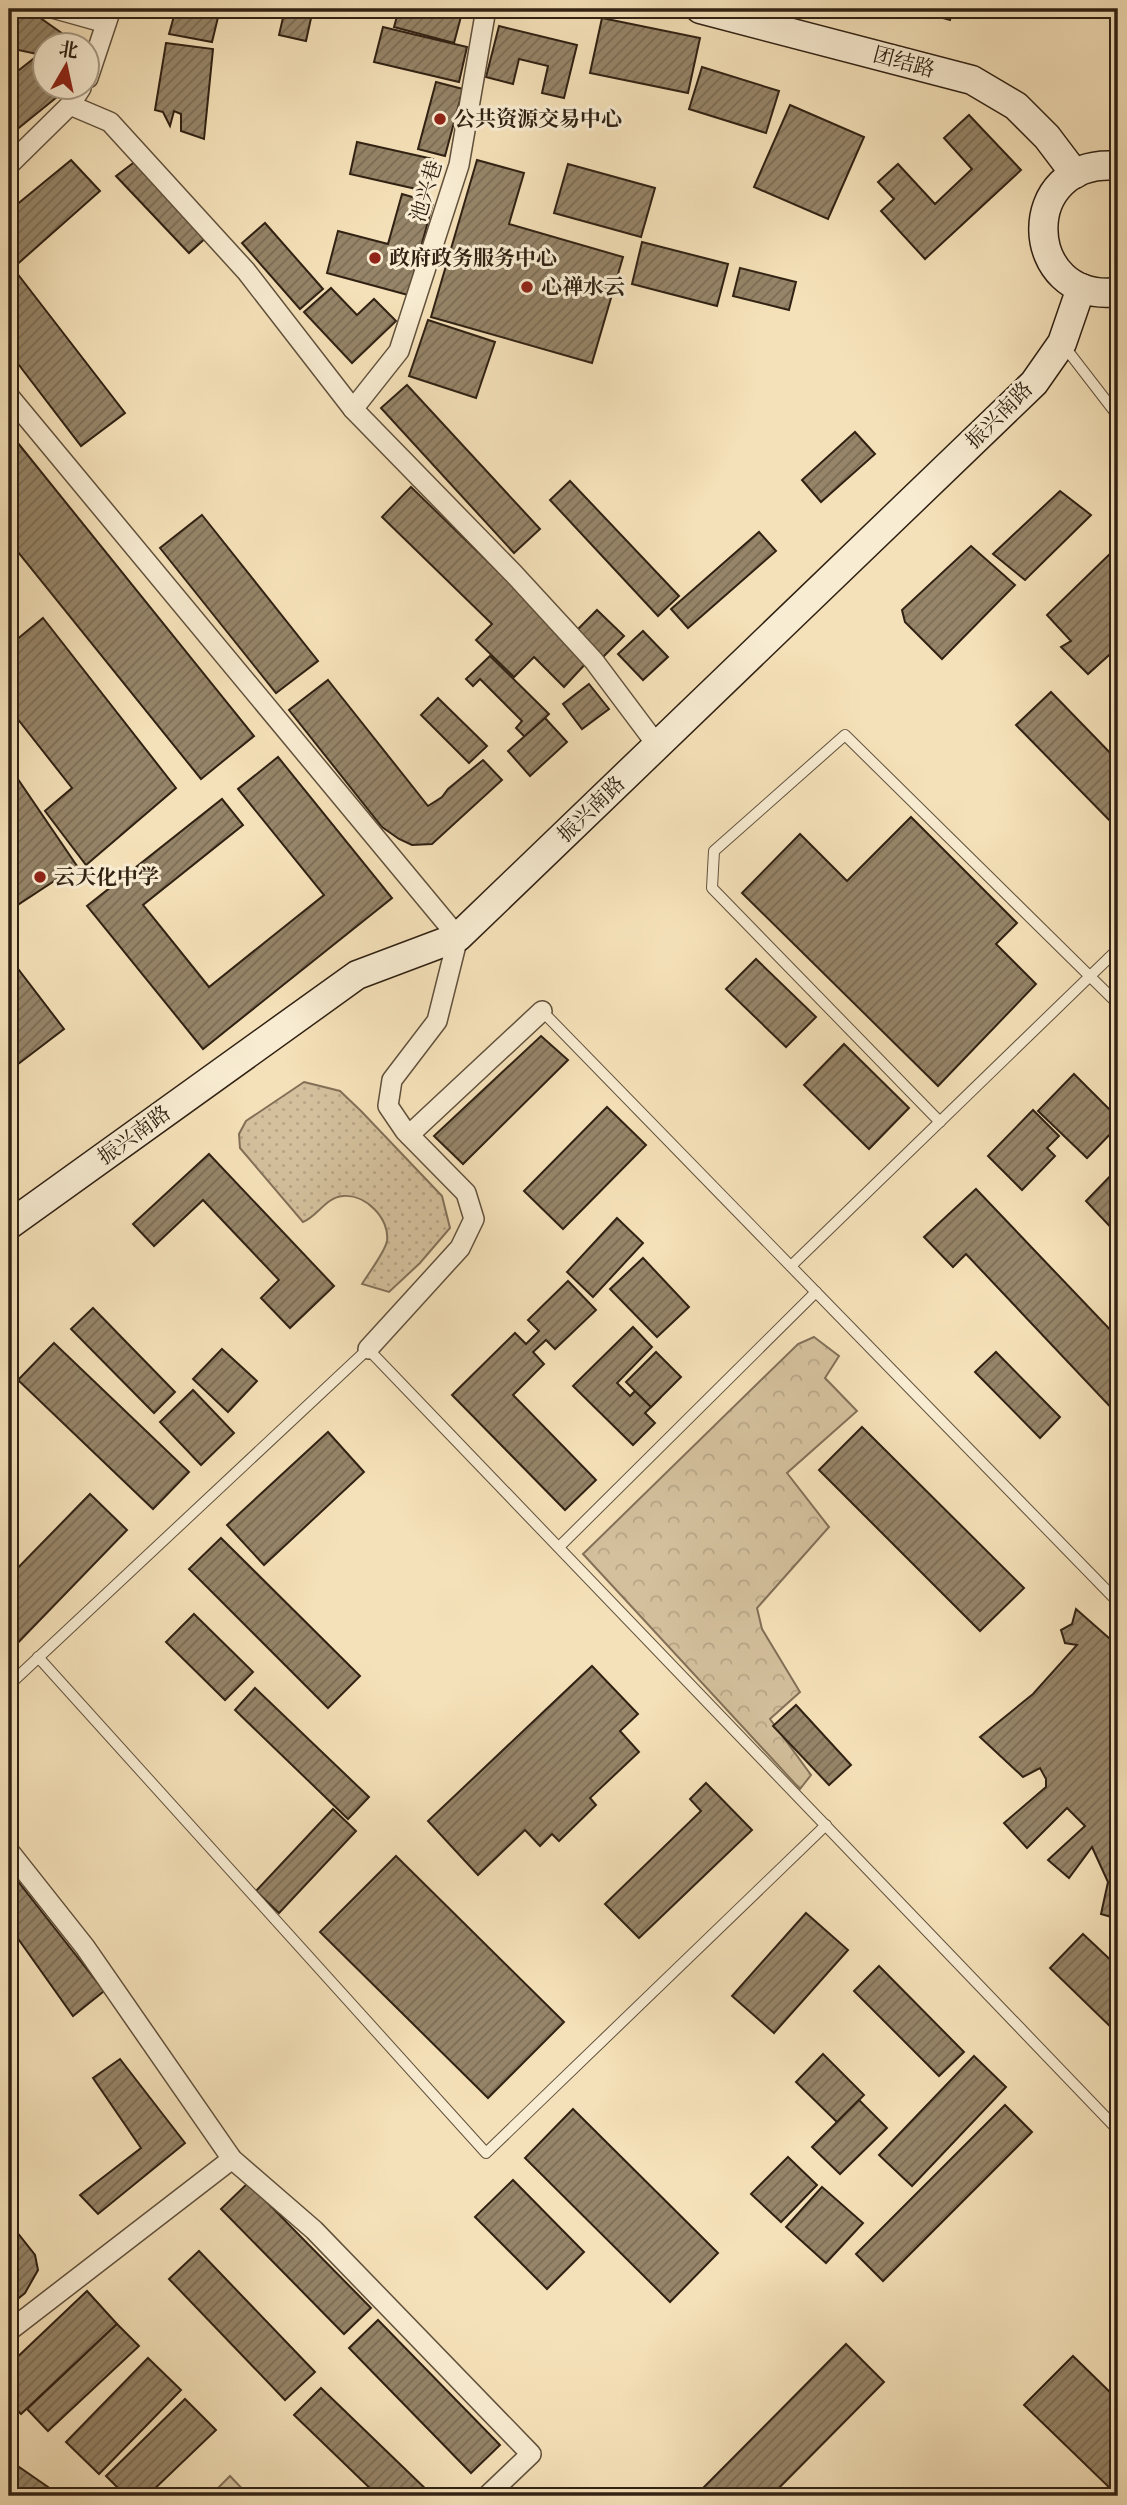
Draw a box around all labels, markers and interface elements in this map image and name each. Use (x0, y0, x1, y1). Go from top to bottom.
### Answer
north arrow (32, 32, 102, 102)
text: 北 (57, 39, 79, 63)
street label: 团结路 (870, 43, 937, 82)
place label: 公共资源交易中心 (454, 107, 622, 131)
marker: 公共资源交易中心 (432, 111, 448, 127)
street label: 池兴巷 (406, 158, 447, 225)
place label: 政府政务服务中心 (389, 246, 557, 270)
marker: 政府政务服务中心 (367, 250, 383, 266)
place label: 心禅水云 (541, 275, 625, 299)
marker: 心禅水云 (519, 279, 535, 295)
street label: 振兴南路 (962, 378, 1037, 453)
street label: 振兴南路 (553, 772, 630, 847)
place label: 云天化中学 (54, 866, 159, 889)
marker: 云天化中学 (32, 869, 48, 885)
street label: 振兴南路 (94, 1101, 175, 1169)

